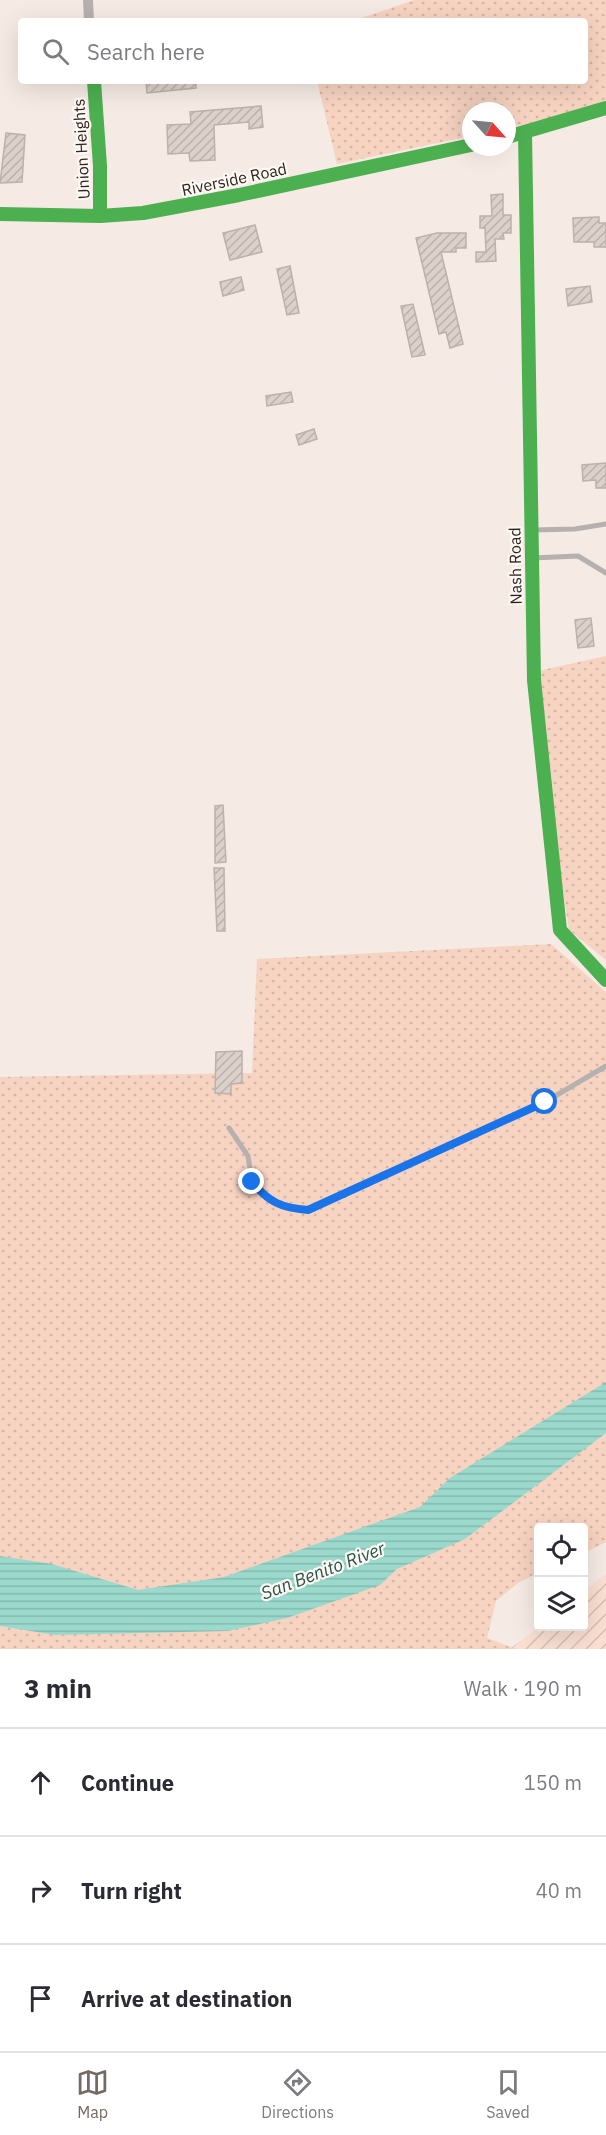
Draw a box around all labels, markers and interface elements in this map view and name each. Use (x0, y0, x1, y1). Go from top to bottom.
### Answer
search box (18, 18, 588, 84)
icon: search (39, 35, 72, 68)
text: Search here (87, 37, 205, 66)
street label: Union Heights (68, 98, 94, 200)
north arrow (462, 102, 516, 156)
street label: Riverside Road (180, 158, 288, 200)
street label: Nash Road (504, 527, 526, 605)
route start (531, 1088, 557, 1114)
route end (238, 1168, 264, 1194)
map controls (534, 1523, 588, 1631)
button: locate (534, 1523, 588, 1577)
water label: San Benito River (258, 1536, 388, 1605)
button: layers (534, 1577, 588, 1631)
text: 3 min (24, 1671, 92, 1705)
text: Walk · 190 m (464, 1675, 582, 1702)
icon: ahead (24, 1766, 57, 1799)
text: Continue (81, 1768, 174, 1797)
text: 150 m (524, 1769, 582, 1796)
icon: right (24, 1874, 57, 1907)
text: Turn right (81, 1876, 182, 1905)
text: 40 m (536, 1877, 582, 1904)
icon: arrive (24, 1982, 57, 2015)
text: Arrive at destination (81, 1984, 292, 2013)
tab: Map (76, 2066, 109, 2122)
tab: Directions (261, 2066, 334, 2122)
tab: Saved (486, 2066, 530, 2122)

